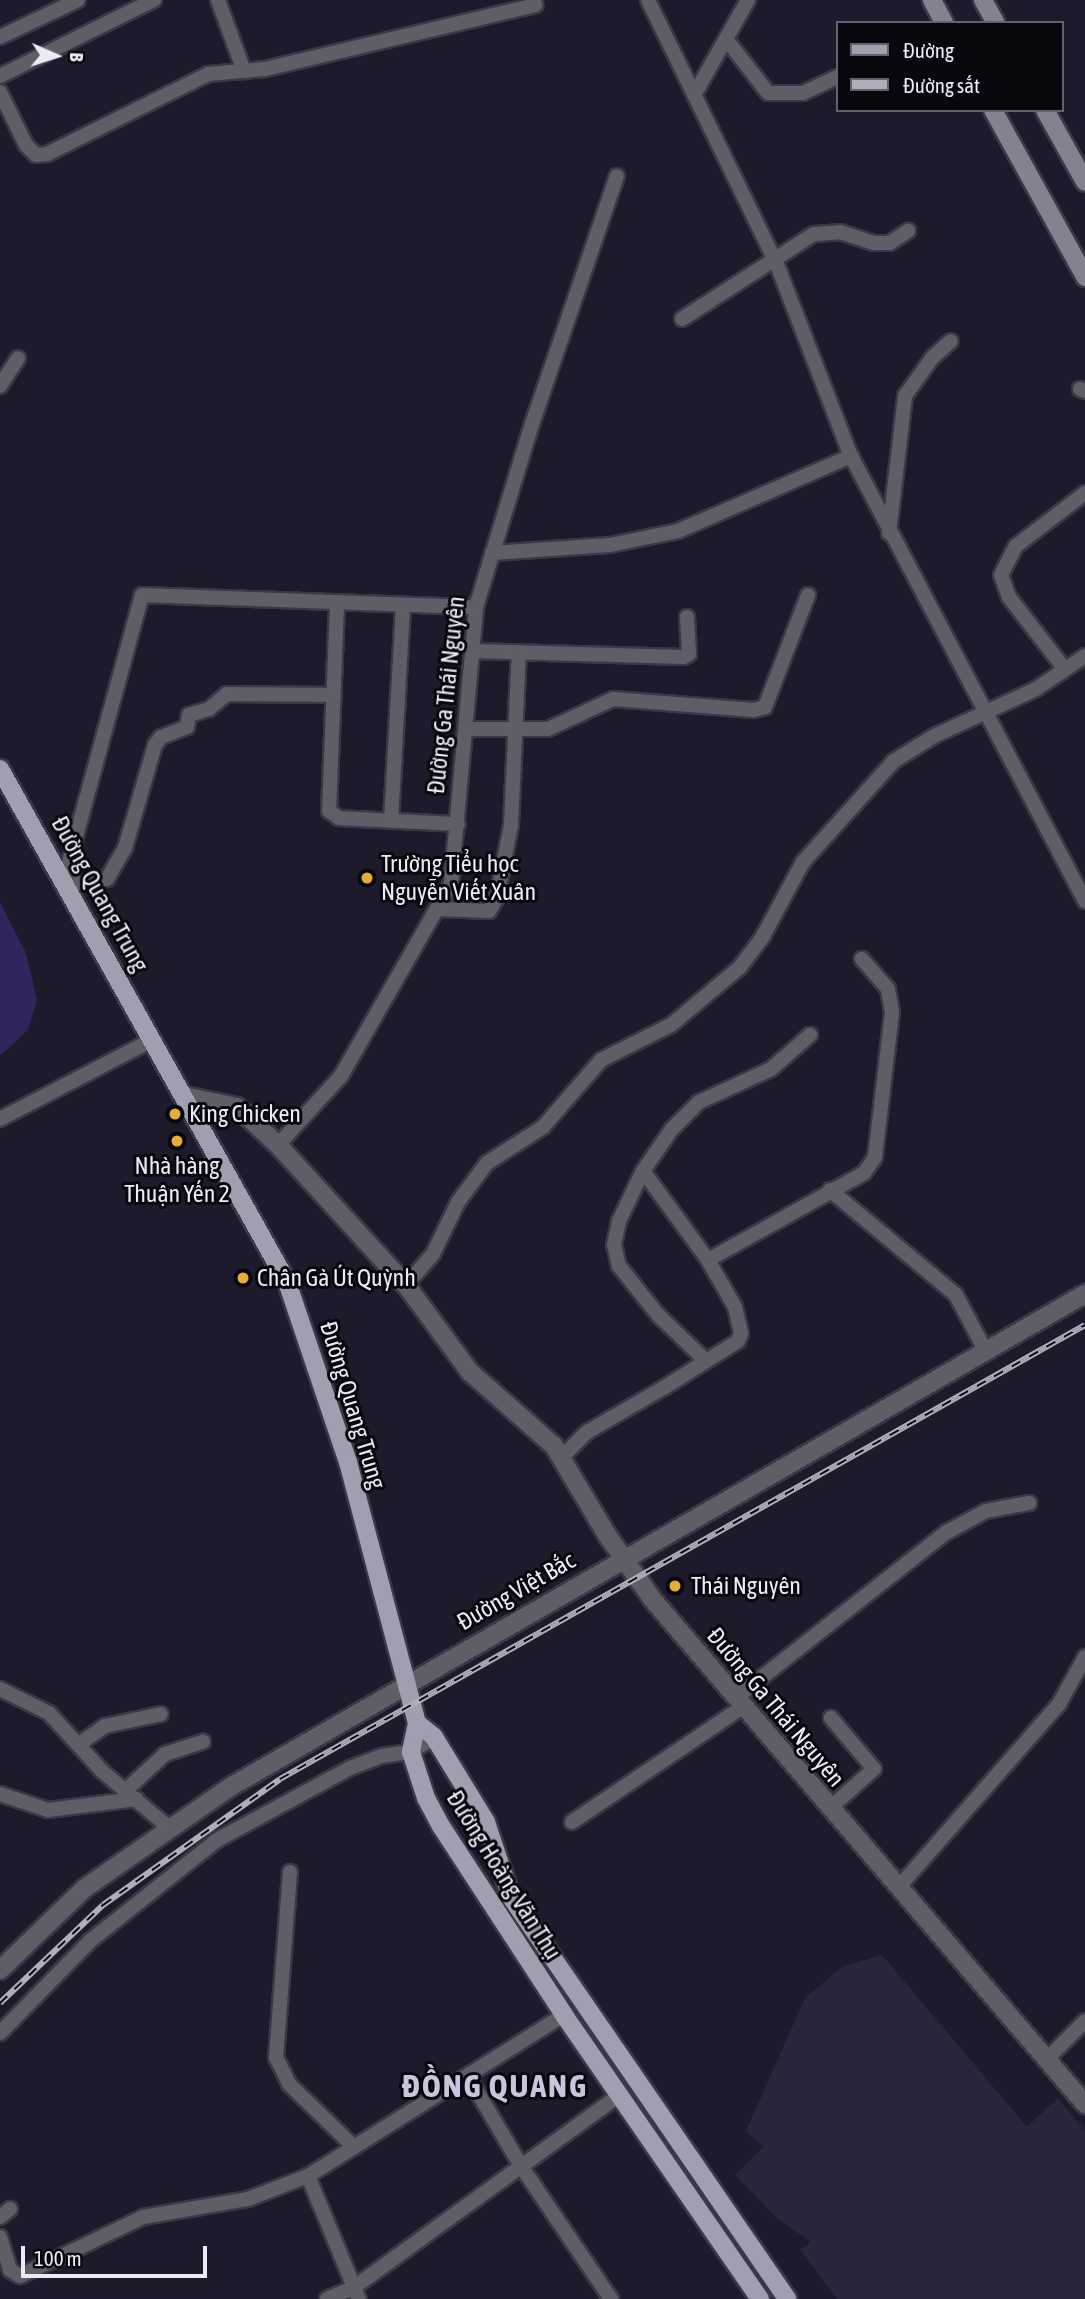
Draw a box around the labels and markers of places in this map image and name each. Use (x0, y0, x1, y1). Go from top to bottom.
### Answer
place label: Trường Tiểu học Nguyễn Viết Xuân (381, 850, 536, 906)
marker: Trường Tiểu học Nguyễn Viết Xuân (359, 870, 375, 886)
place label: King Chicken (189, 1100, 301, 1128)
marker: King Chicken (167, 1106, 183, 1122)
marker: Nhà hàng Thuận Yến 2 (169, 1133, 185, 1149)
place label: Nhà hàng Thuận Yến 2 (124, 1152, 230, 1208)
place label: Chân Gà Út Quỳnh (257, 1264, 416, 1292)
marker: Chân Gà Út Quỳnh (235, 1270, 251, 1286)
place label: Thái Nguyên (691, 1572, 801, 1600)
marker: Thái Nguyên (665, 1576, 685, 1596)

